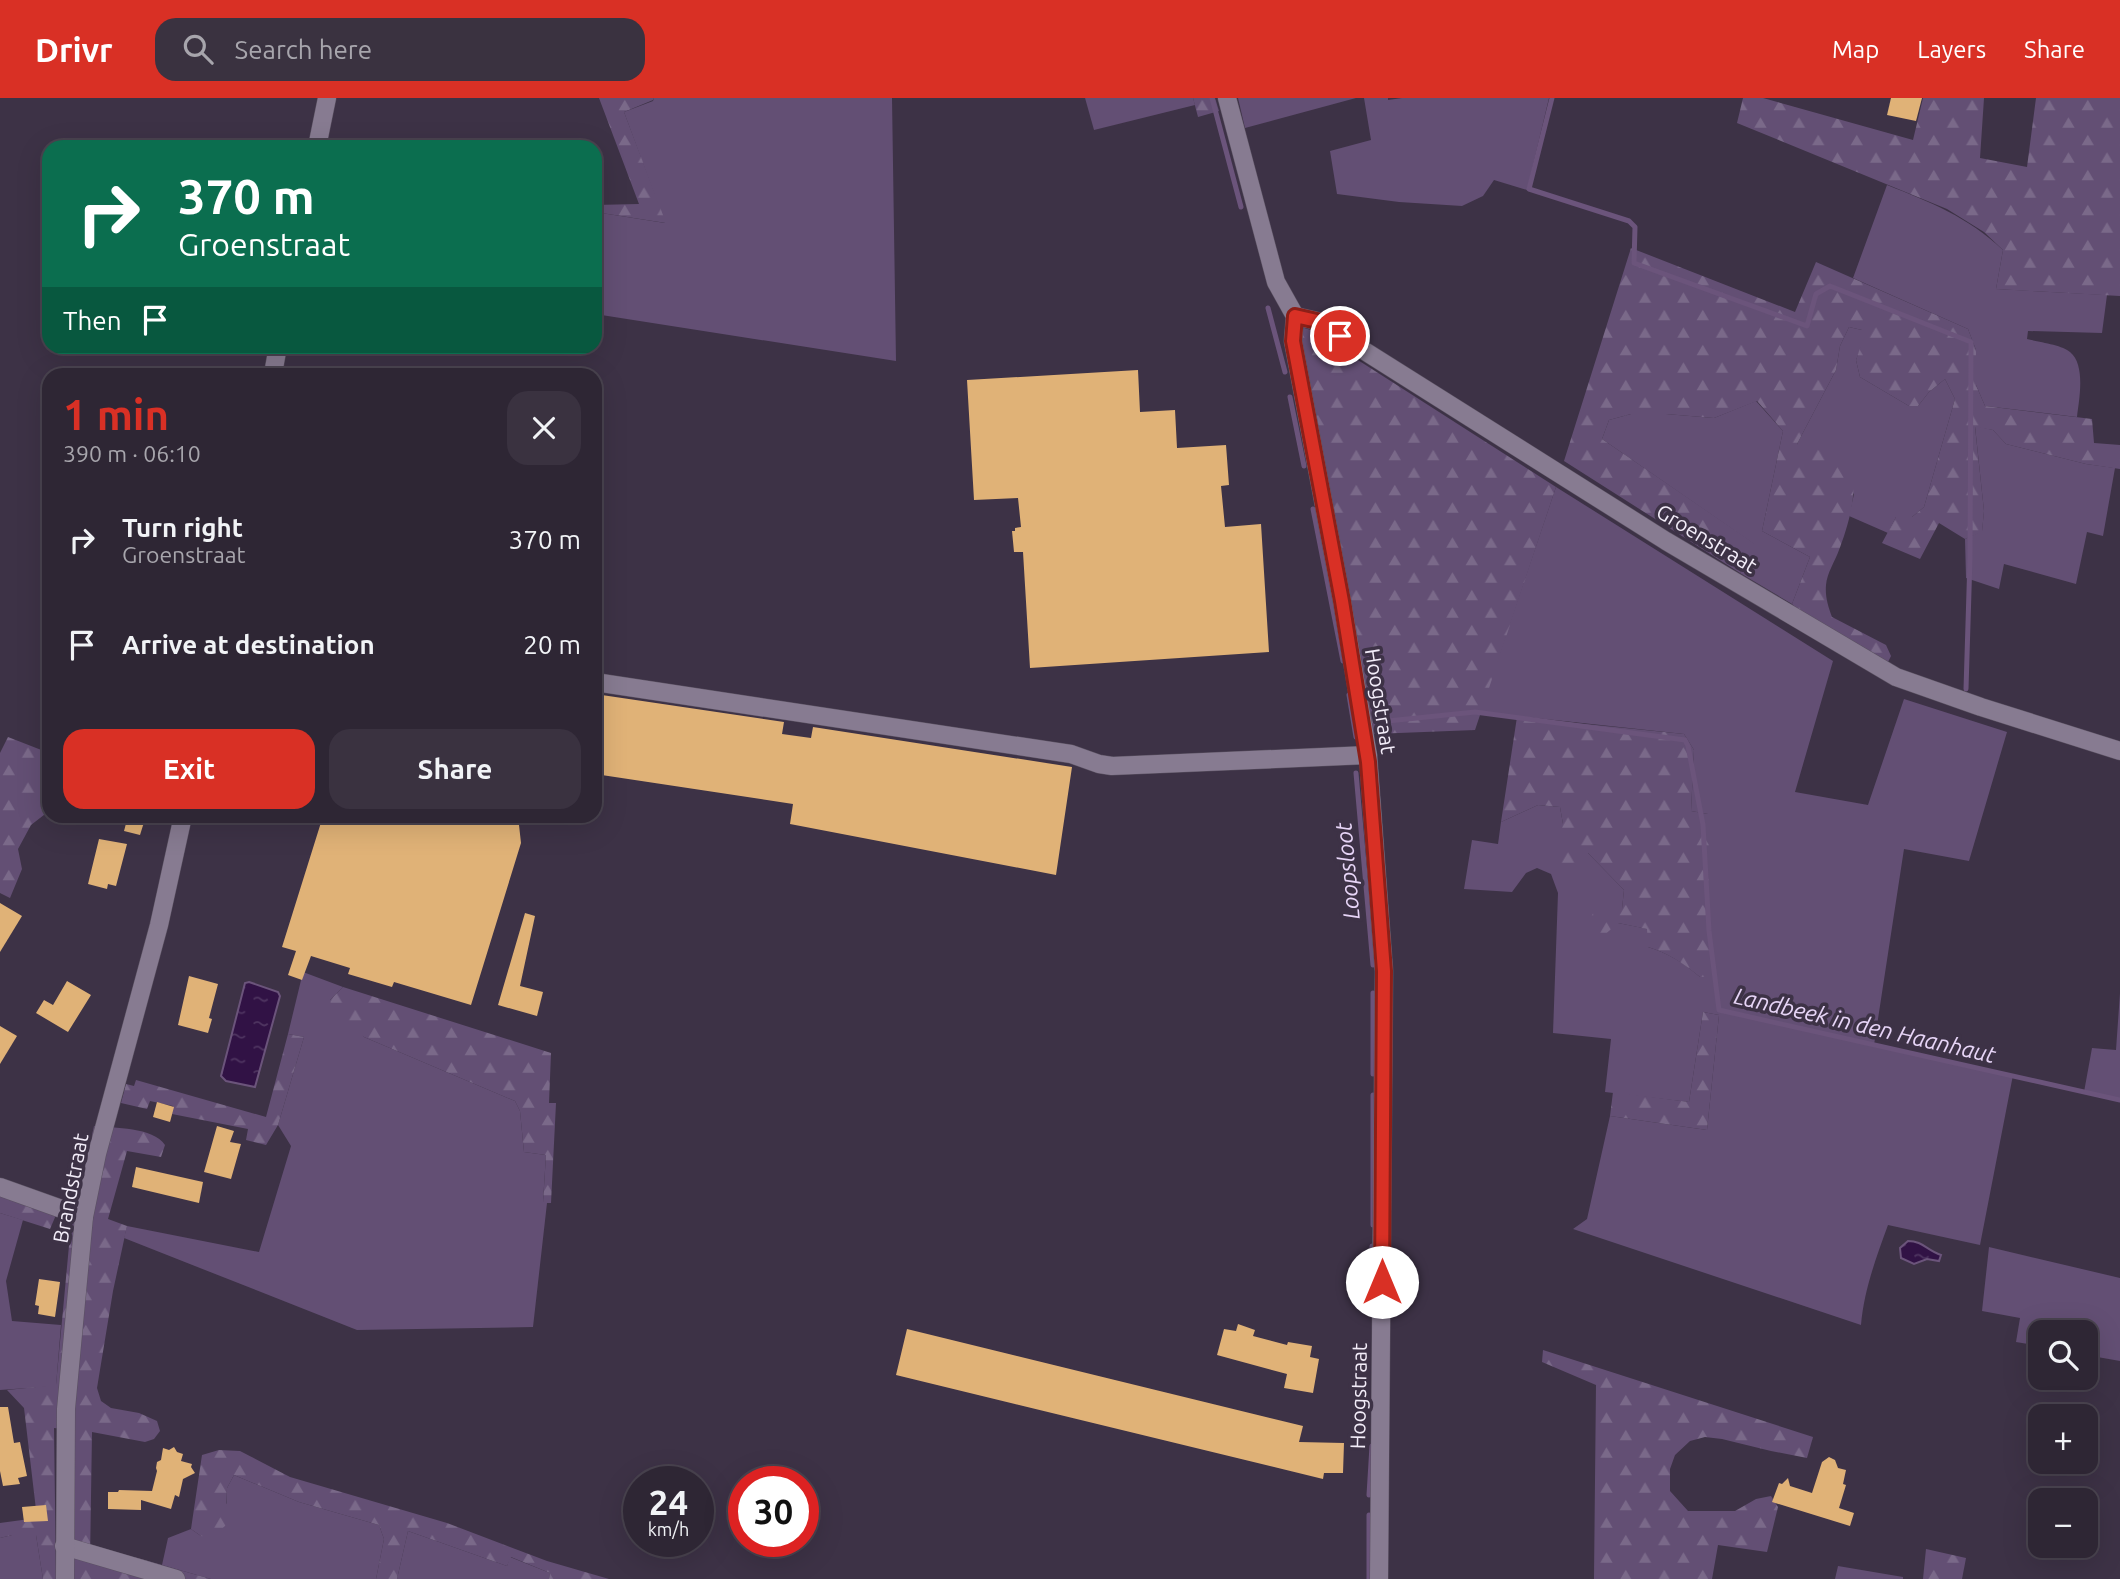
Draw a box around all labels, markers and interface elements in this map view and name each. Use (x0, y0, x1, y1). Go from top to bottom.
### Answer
search box (155, 18, 645, 81)
icon: search (179, 30, 217, 68)
text: Drivr (35, 31, 113, 68)
text: Search here (235, 35, 372, 64)
text: Map (1832, 36, 1879, 63)
text: Layers (1917, 36, 1986, 63)
text: Share (2024, 36, 2085, 63)
icon: right (63, 168, 154, 259)
text: 370 m (178, 168, 315, 223)
text: Groenstraat (178, 226, 350, 262)
icon: arrive (136, 301, 174, 339)
text: Then (63, 306, 122, 335)
pin (1310, 306, 1370, 366)
icon: arrive (1321, 317, 1359, 355)
text: 1 min (63, 391, 169, 438)
button: close (507, 391, 581, 465)
text: 390 m · 06:10 (63, 441, 201, 466)
street label: Groenstraat (1652, 499, 1762, 577)
text: Turn right (122, 513, 243, 542)
icon: right (63, 521, 101, 559)
text: 370 m (509, 525, 581, 554)
text: Groenstraat (122, 542, 246, 567)
icon: arrive (63, 626, 101, 664)
text: Arrive at destination (122, 630, 375, 659)
text: 20 m (523, 630, 581, 659)
street label: Hoogstraat (1361, 647, 1401, 755)
button: Exit (63, 729, 315, 809)
button: Share (329, 729, 581, 809)
water label: Loopsloot (1330, 820, 1364, 921)
water label: Landbeek in den Haanhaut (1732, 983, 1999, 1068)
street label: Brandstraat (48, 1131, 92, 1245)
position arrow (1345, 1245, 1419, 1319)
map controls (2028, 1320, 2098, 1558)
button: search (2028, 1320, 2098, 1390)
street label: Hoogstraat (1345, 1343, 1371, 1449)
button: + (2028, 1404, 2098, 1474)
speed limit sign: 30 (728, 1466, 819, 1557)
text: 24 (649, 1482, 688, 1522)
button: − (2028, 1488, 2098, 1558)
text: km/h (648, 1519, 689, 1539)

